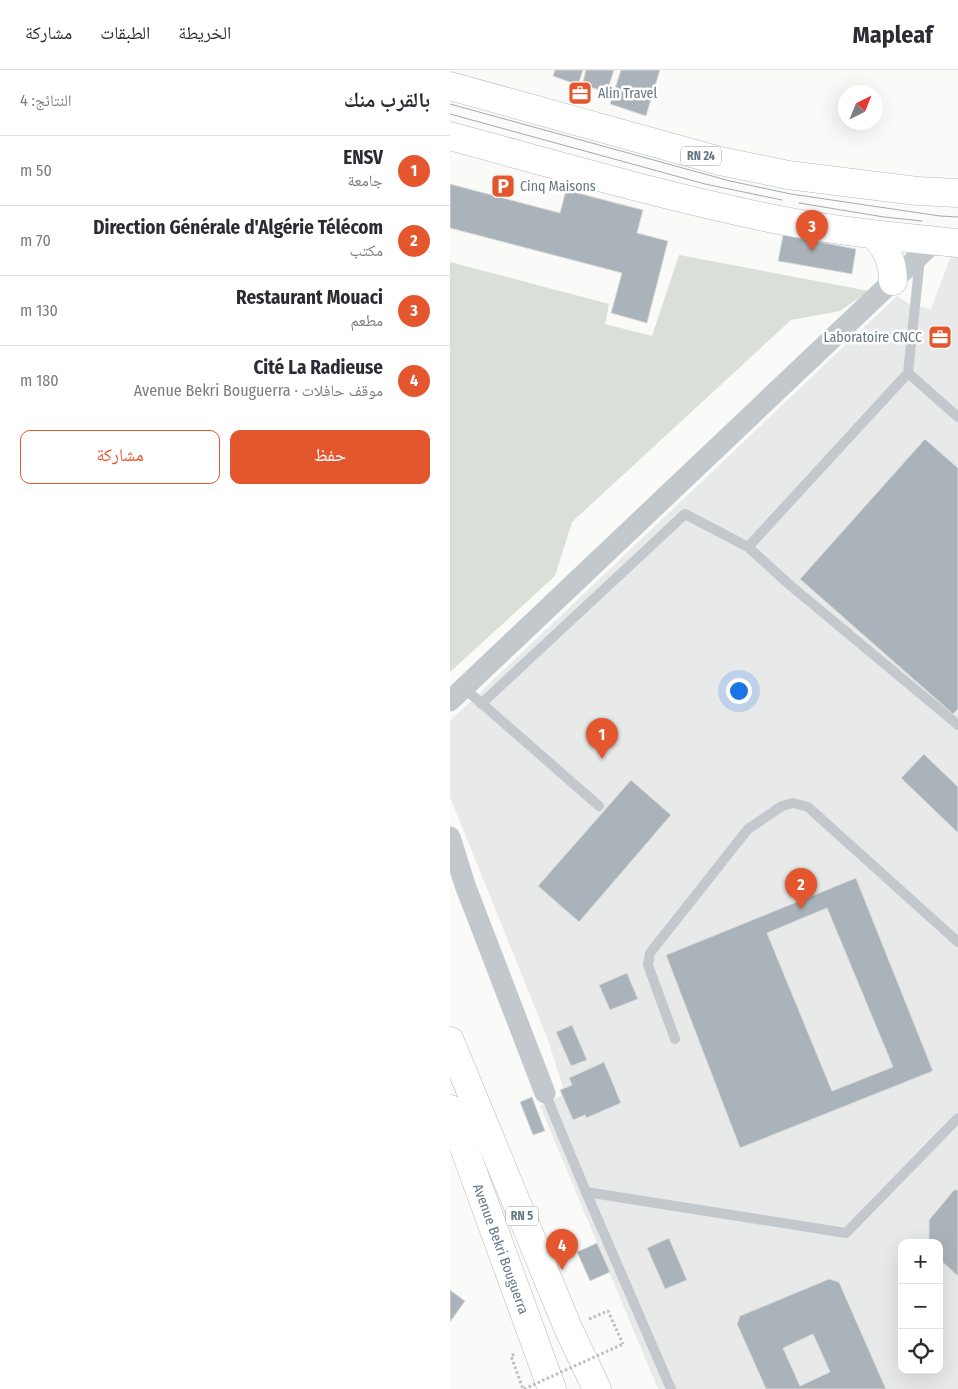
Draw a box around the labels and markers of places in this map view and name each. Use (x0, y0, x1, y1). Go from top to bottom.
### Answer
office icon: Alin Travel (567, 80, 593, 106)
place label: Alin Travel (598, 85, 658, 102)
parking icon: Cinq Maisons (490, 173, 516, 199)
place label: Cinq Maisons (520, 178, 596, 195)
pin: 3 (796, 210, 828, 251)
office icon: Laboratoire CNCC (927, 324, 953, 350)
place label: Laboratoire CNCC (823, 329, 922, 346)
pin: 1 (586, 718, 618, 759)
pin: 2 (785, 868, 817, 909)
pin: 4 (546, 1229, 578, 1270)

